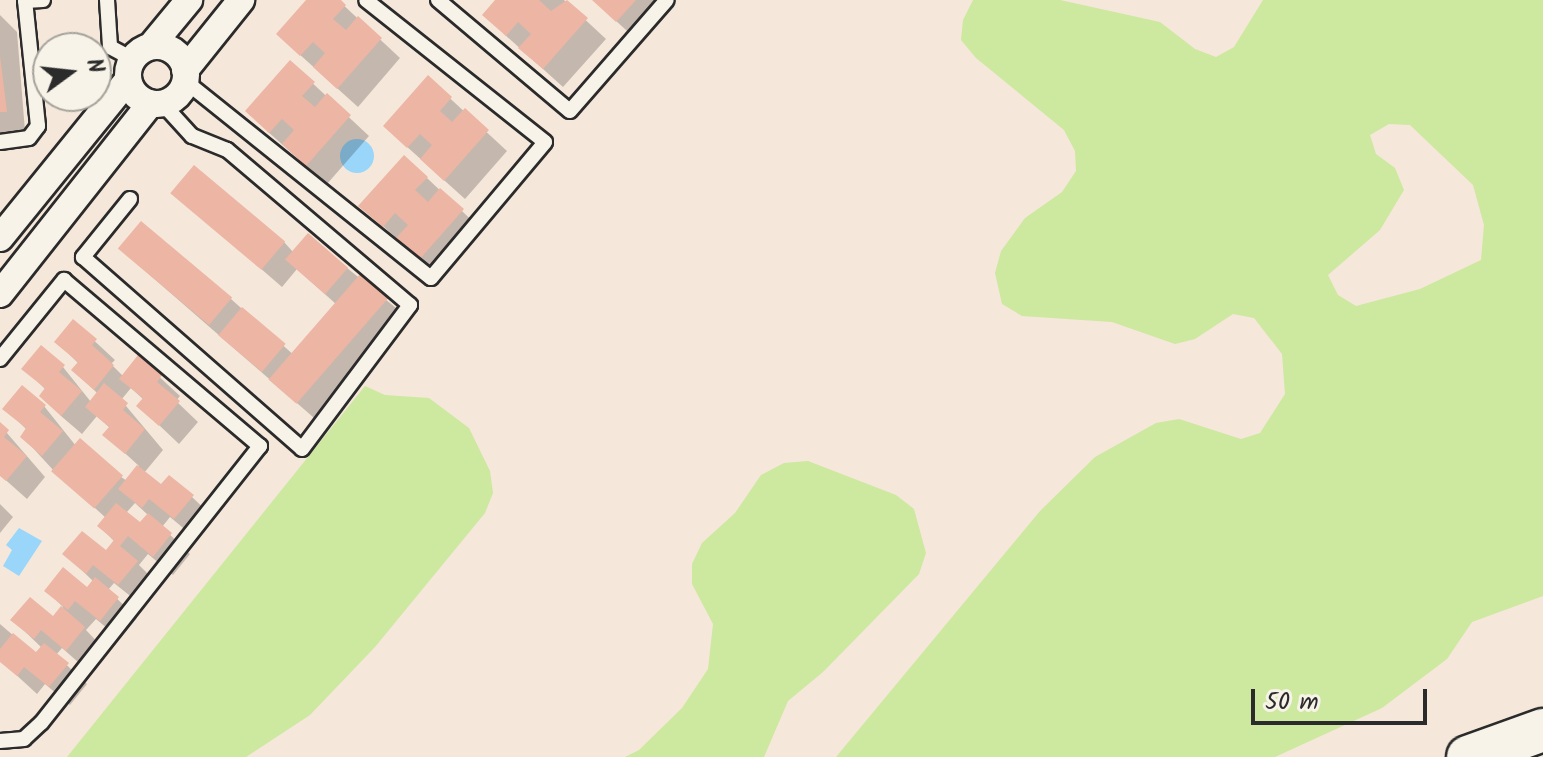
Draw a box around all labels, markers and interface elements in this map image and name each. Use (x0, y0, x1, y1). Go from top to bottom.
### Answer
north arrow (32, 32, 112, 112)
text: N (75, 55, 112, 77)
scale bar (1255, 673, 1431, 723)
text: 50 m (1265, 683, 1319, 722)

